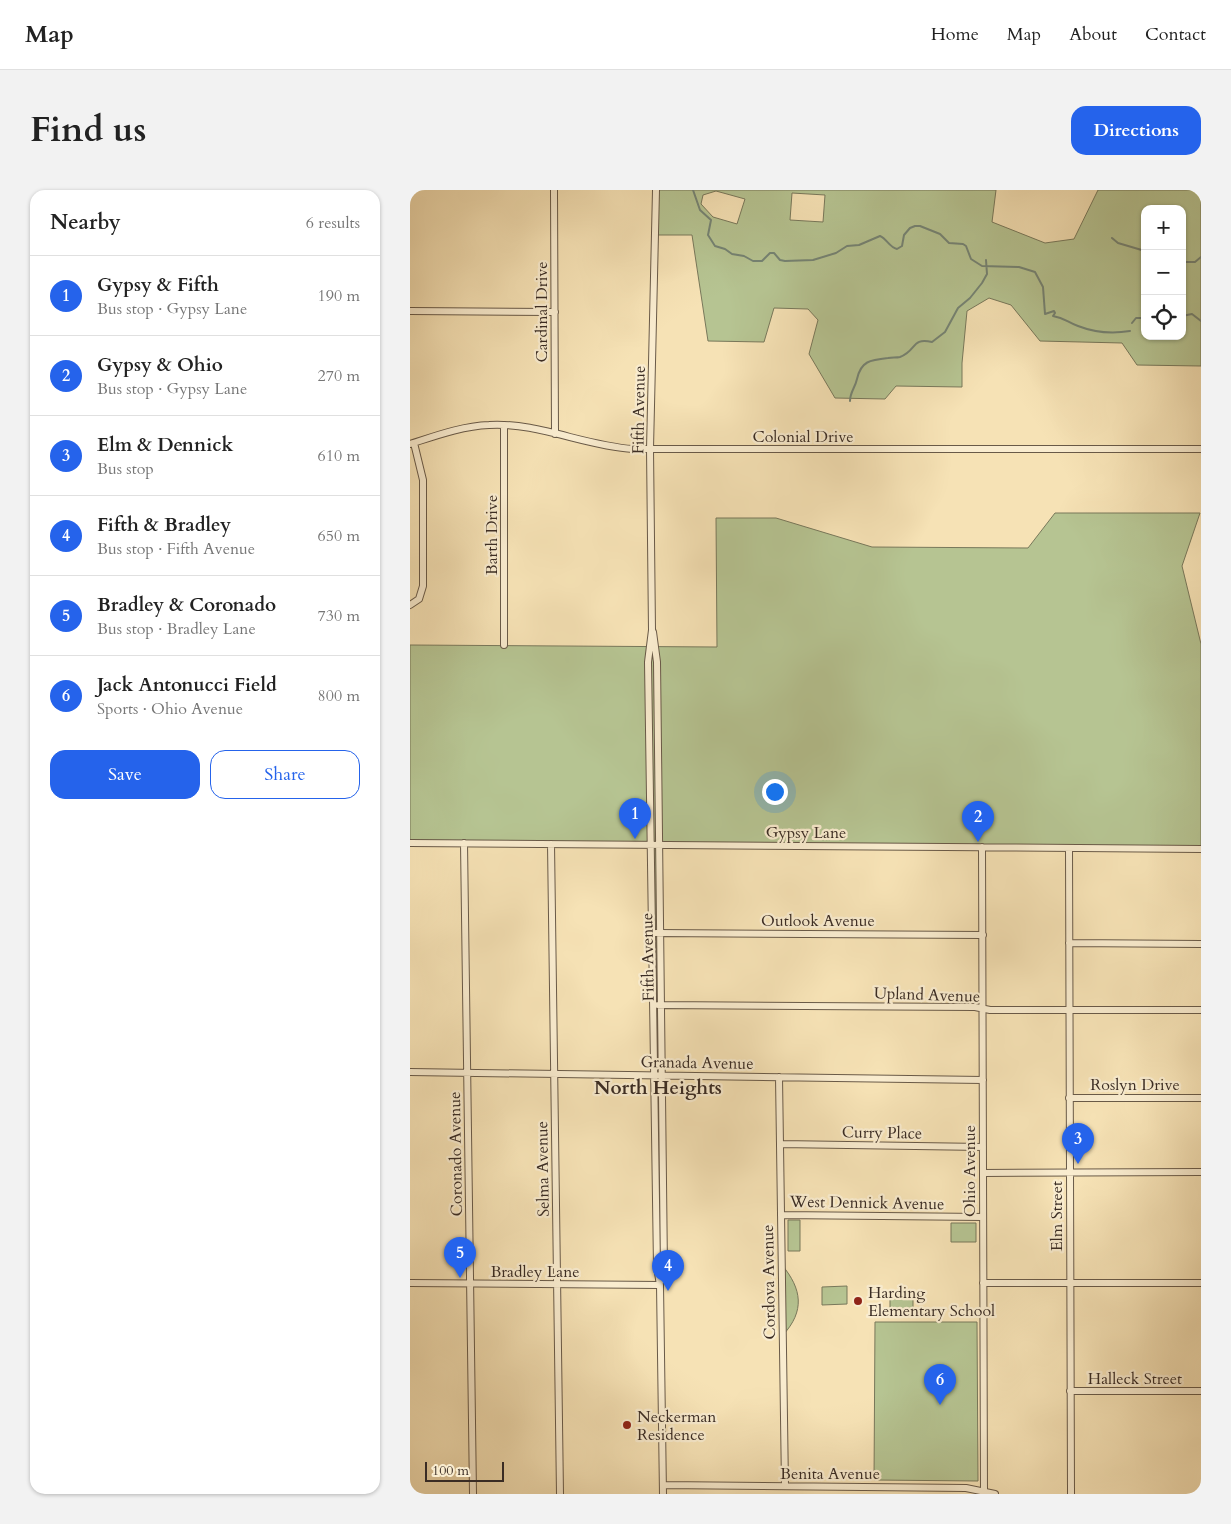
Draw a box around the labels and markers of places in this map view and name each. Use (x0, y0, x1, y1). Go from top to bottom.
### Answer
pin: 1 (619, 798, 651, 839)
pin: 2 (962, 801, 994, 842)
pin: 3 (1062, 1123, 1094, 1164)
pin: 5 (444, 1237, 476, 1278)
pin: 4 (652, 1250, 684, 1291)
place label: Harding Elementary School (868, 1282, 995, 1322)
marker: Harding Elementary School (852, 1295, 864, 1307)
pin: 6 (924, 1364, 956, 1405)
place label: Neckerman Residence (637, 1406, 716, 1446)
marker: Neckerman Residence (621, 1419, 633, 1431)

